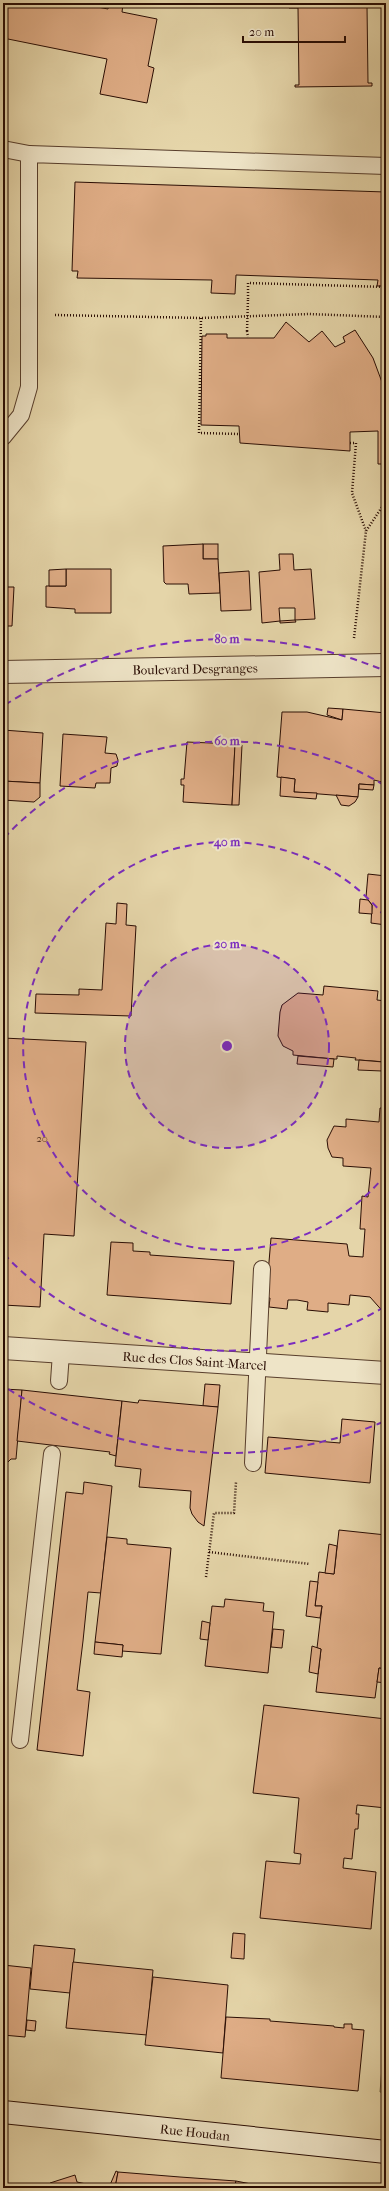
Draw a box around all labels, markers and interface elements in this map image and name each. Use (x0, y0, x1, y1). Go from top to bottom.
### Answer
scale bar (243, 18, 345, 44)
text: 20 m (249, 25, 274, 39)
text: 80 m (214, 632, 241, 646)
street label: Boulevard Desgranges (132, 660, 258, 678)
text: 60 m (214, 734, 241, 748)
text: 40 m (213, 835, 241, 850)
text: 20 m (214, 937, 241, 951)
centre of rings (220, 1039, 234, 1053)
house number: 20 (36, 1132, 48, 1145)
street label: Rue des Clos Saint-Marcel (122, 1349, 268, 1373)
street label: Rue Houdan (159, 2121, 231, 2144)

